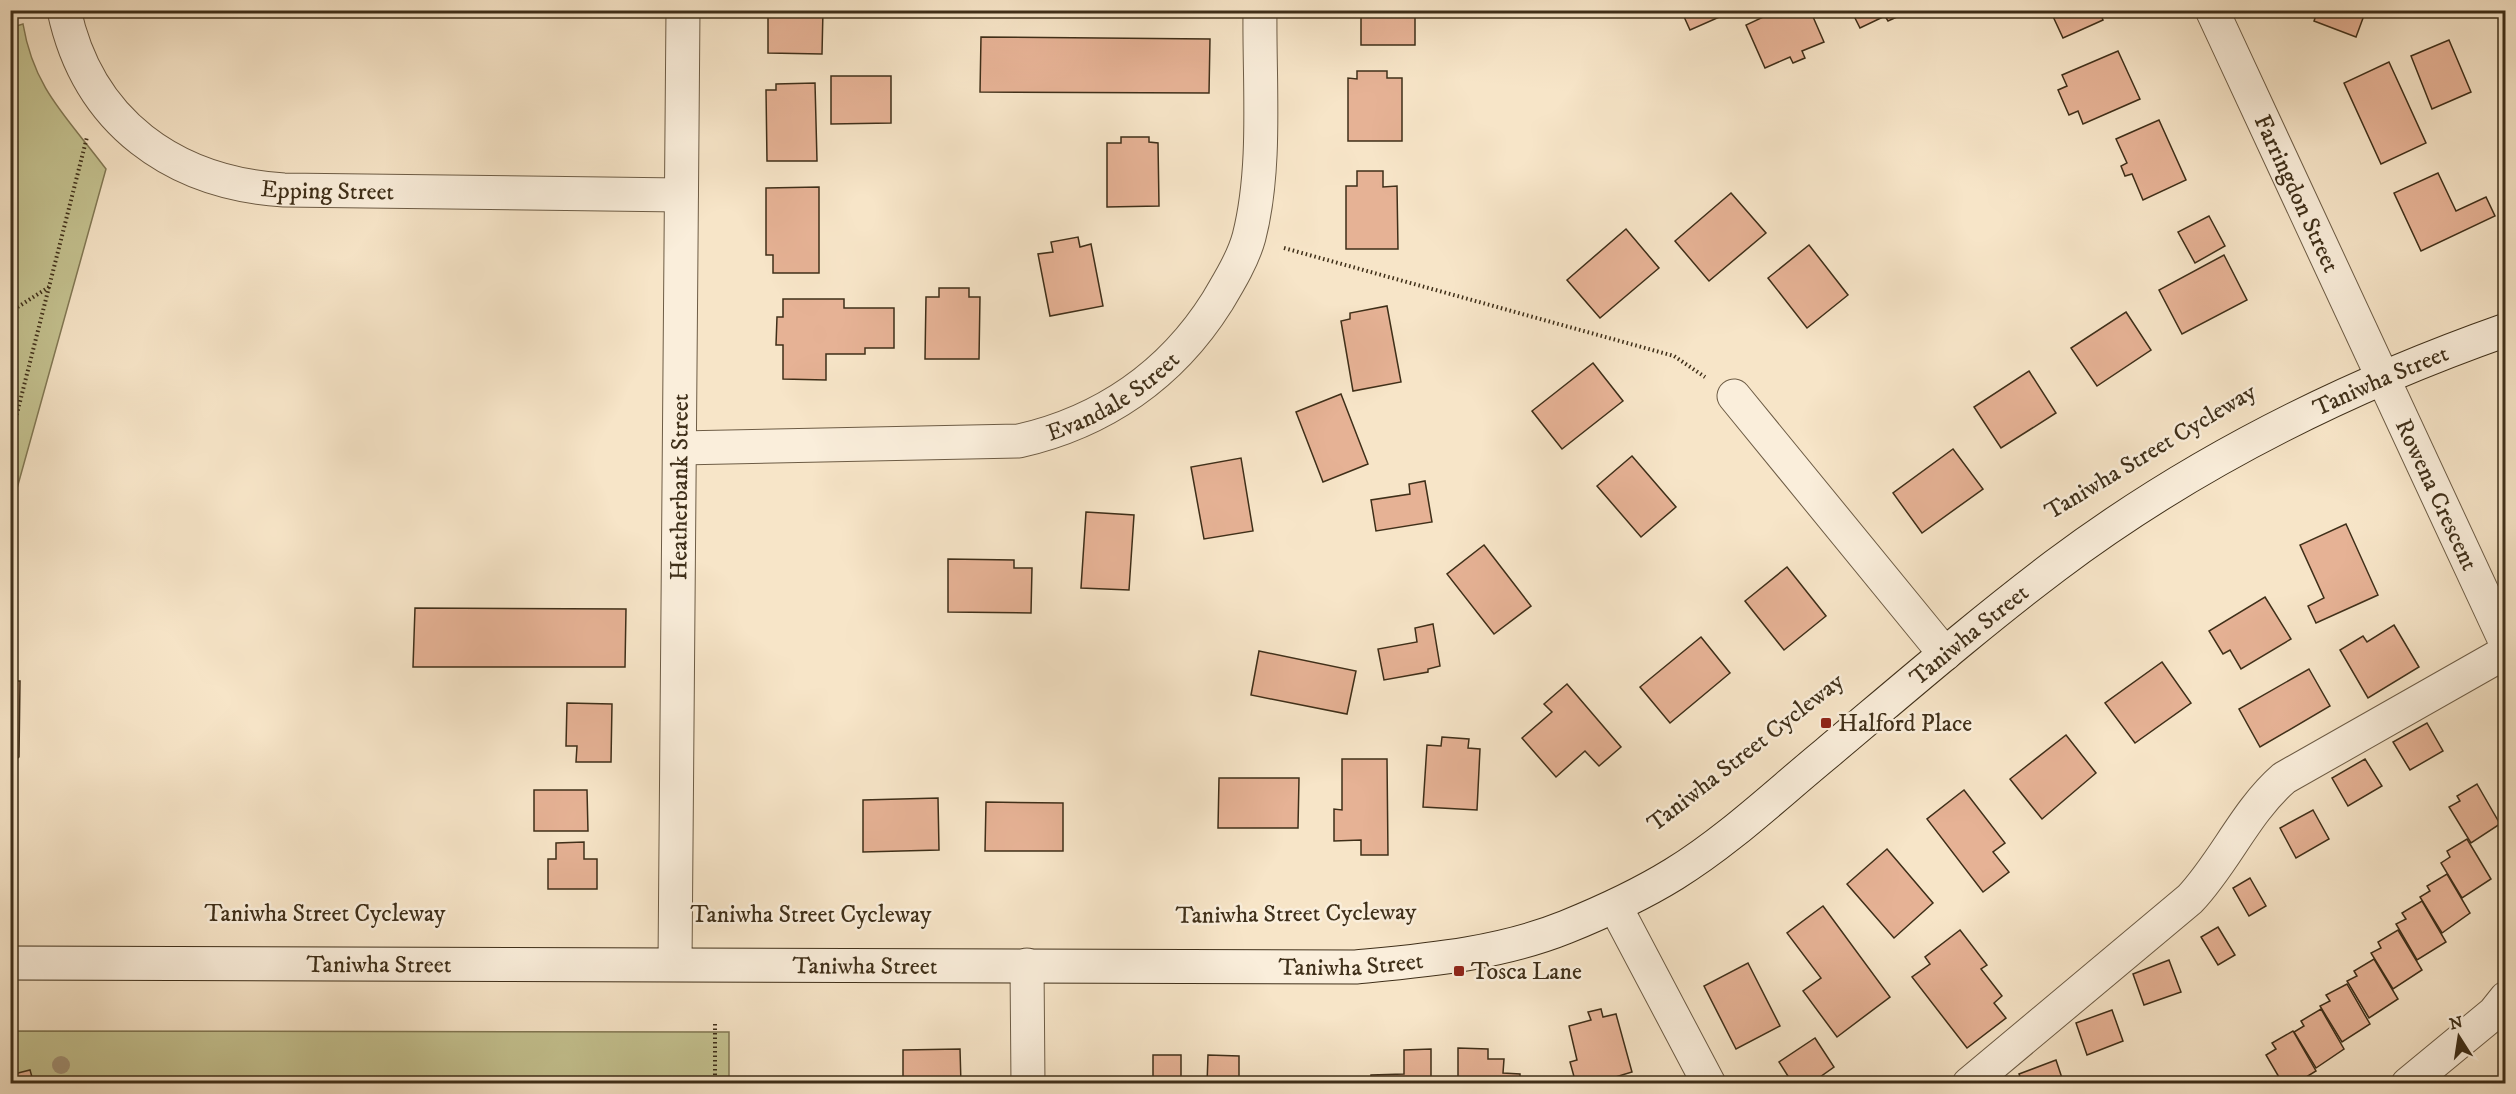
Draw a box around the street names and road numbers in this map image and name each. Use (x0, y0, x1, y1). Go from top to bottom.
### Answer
street label: Farringdon Street (2247, 110, 2346, 278)
street label: Epping Street (259, 174, 395, 207)
street label: Taniwha Street (2308, 339, 2453, 424)
street label: Evandale Street (1043, 345, 1187, 449)
street label: Taniwha Street Cycleway (2039, 377, 2262, 527)
street label: Heatherbank Street (664, 393, 696, 581)
street label: Rowena Crescent (2388, 414, 2484, 576)
street label: Taniwha Street (1904, 578, 2035, 693)
street label: Taniwha Street Cycleway (1641, 666, 1850, 839)
street label: Taniwha Street Cycleway (1175, 897, 1417, 931)
street label: Taniwha Street Cycleway (204, 899, 446, 929)
street label: Taniwha Street Cycleway (690, 900, 932, 930)
street label: Taniwha Street (1279, 946, 1425, 983)
street label: Taniwha Street (307, 950, 452, 980)
street label: Taniwha Street (793, 951, 938, 982)

